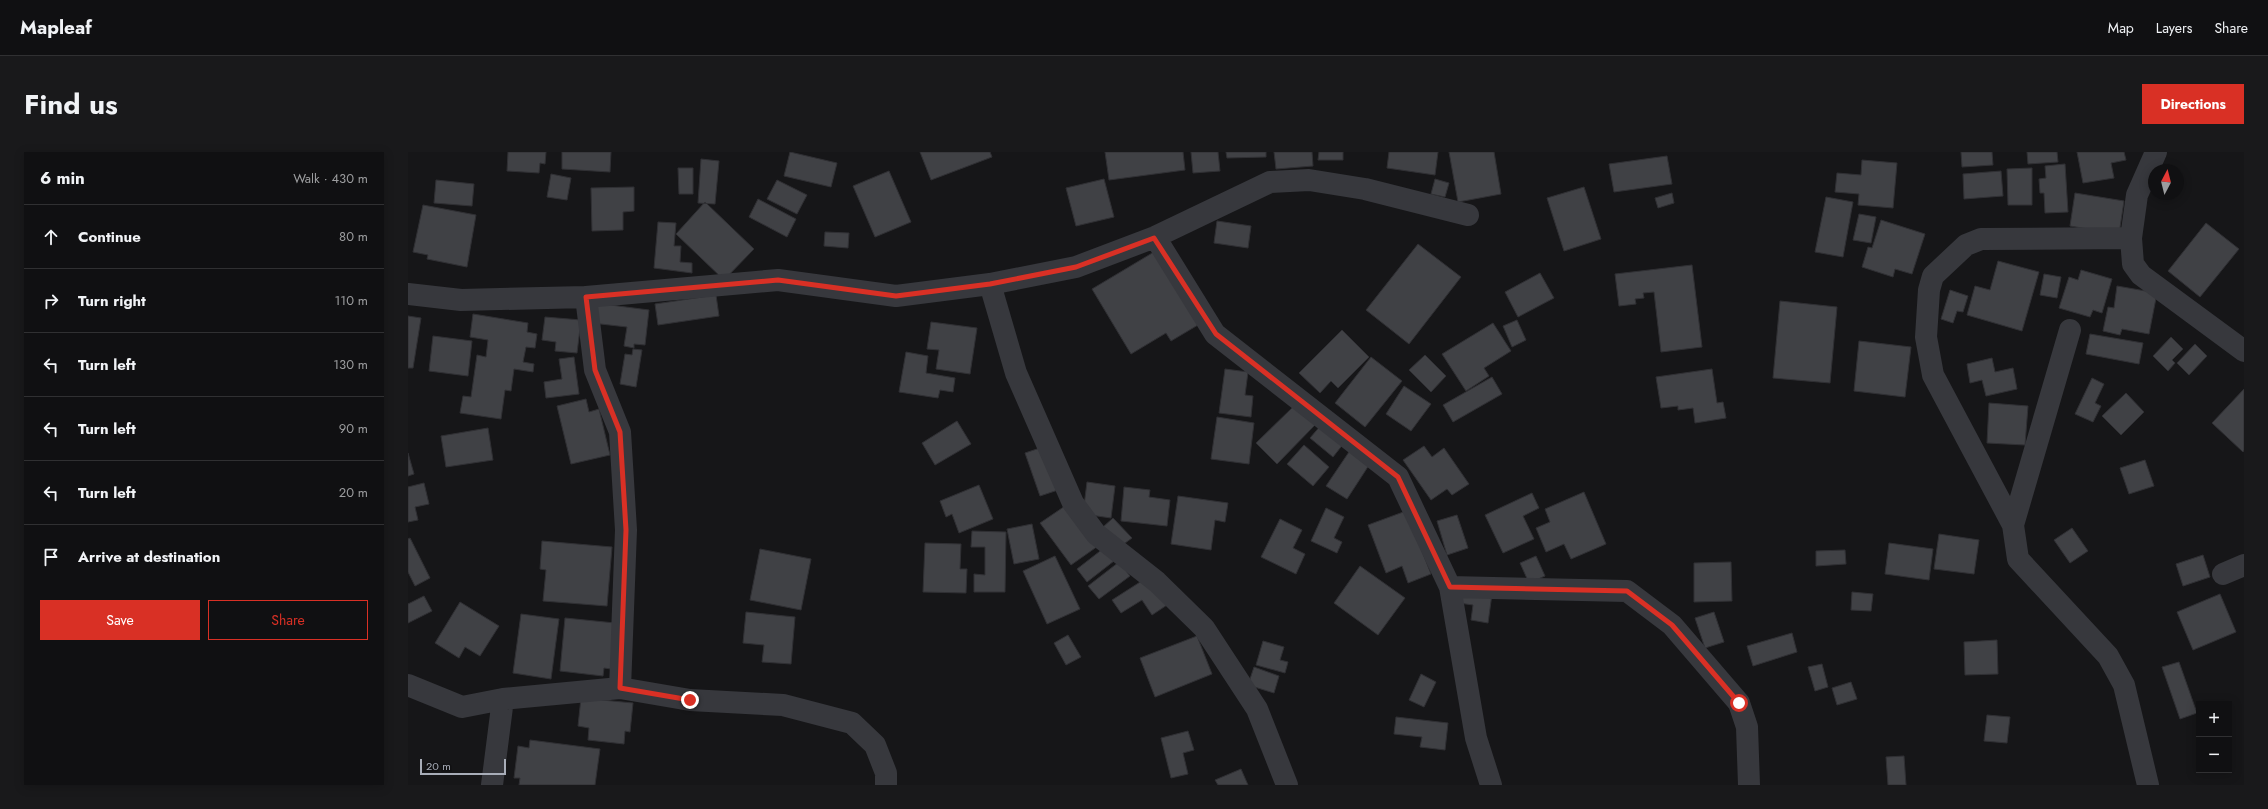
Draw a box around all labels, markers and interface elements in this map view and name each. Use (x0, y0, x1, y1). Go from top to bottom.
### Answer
text: Mapleaf (20, 14, 92, 41)
text: Map (2108, 18, 2134, 38)
text: Layers (2156, 18, 2192, 38)
text: Share (2214, 18, 2248, 38)
text: Find us (24, 84, 118, 125)
button: Directions (2142, 84, 2244, 124)
north arrow (2148, 164, 2184, 200)
text: 6 min (40, 166, 85, 190)
text: Walk · 430 m (293, 169, 368, 188)
icon: ahead (40, 226, 62, 248)
text: Continue (78, 226, 141, 248)
text: 80 m (339, 227, 368, 246)
icon: right (40, 290, 62, 312)
text: Turn right (78, 290, 146, 312)
text: 110 m (334, 291, 368, 310)
icon: left (40, 354, 62, 376)
text: Turn left (78, 354, 136, 376)
text: 130 m (333, 355, 368, 374)
icon: left (40, 418, 62, 440)
text: Turn left (78, 418, 136, 440)
text: 90 m (339, 419, 368, 438)
icon: left (40, 482, 62, 504)
text: Turn left (78, 482, 136, 504)
text: 20 m (339, 483, 368, 502)
icon: arrive (40, 546, 62, 568)
text: Arrive at destination (78, 546, 220, 568)
button: Save (40, 600, 200, 640)
button: Share (208, 600, 368, 640)
route end (681, 691, 699, 709)
route start (1730, 694, 1748, 712)
map controls (2196, 701, 2232, 773)
button: + (2196, 701, 2232, 737)
button: − (2196, 737, 2232, 773)
scale bar (420, 757, 506, 776)
text: 20 m (426, 758, 451, 774)

